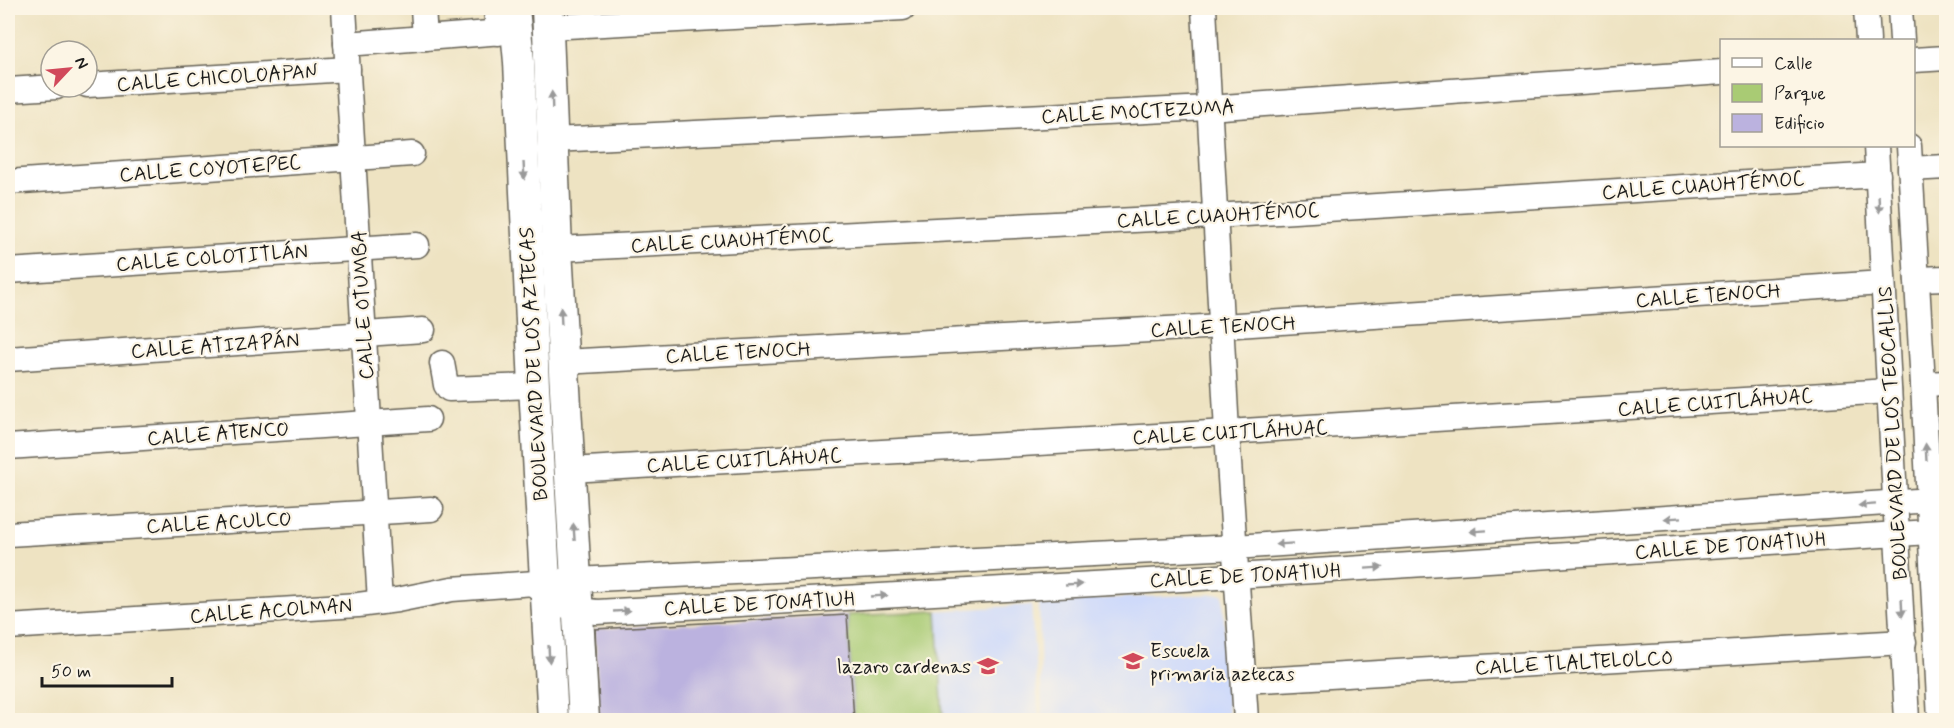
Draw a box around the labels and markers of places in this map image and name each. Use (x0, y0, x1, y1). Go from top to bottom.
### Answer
place label: Escuela primaria aztecas (1150, 638, 1295, 688)
school or university icon: Escuela primaria aztecas (1121, 649, 1145, 673)
place label: lazaro cardenas (837, 654, 971, 681)
school or university icon: lazaro cardenas (976, 654, 1000, 678)

